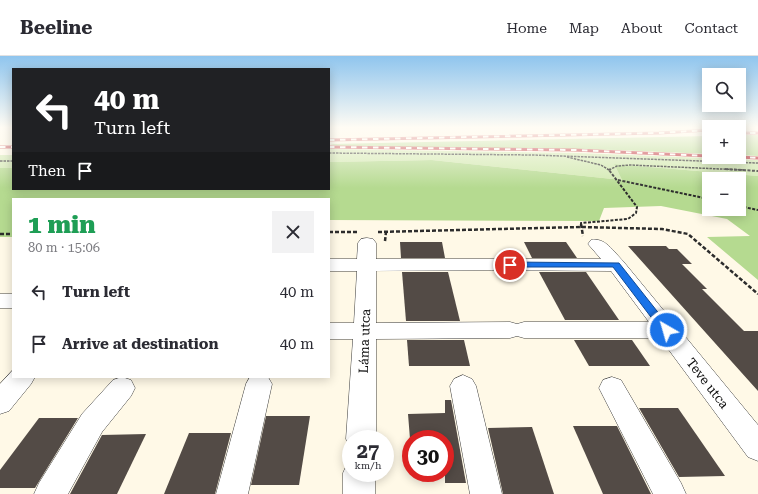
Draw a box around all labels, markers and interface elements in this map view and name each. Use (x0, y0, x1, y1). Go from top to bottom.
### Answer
text: Beeline (20, 16, 93, 39)
text: Home (506, 20, 547, 36)
text: Map (569, 20, 599, 36)
text: About (621, 20, 663, 36)
text: Contact (685, 20, 738, 36)
map controls (702, 68, 746, 216)
button: search (702, 68, 746, 112)
text: 40 m (94, 83, 159, 116)
icon: left (28, 84, 80, 136)
text: Turn left (94, 117, 170, 138)
button: + (702, 120, 746, 164)
icon: arrive (74, 160, 96, 182)
text: Then (28, 162, 66, 180)
button: − (702, 172, 746, 216)
text: 1 min (28, 211, 95, 239)
button: close (272, 211, 314, 253)
text: 80 m · 15:06 (28, 240, 100, 255)
pin (493, 248, 527, 282)
icon: arrive (499, 254, 521, 276)
icon: left (28, 281, 50, 303)
text: Turn left (62, 283, 130, 301)
text: 40 m (280, 283, 314, 301)
street label: Láma utca (356, 308, 373, 374)
position arrow (646, 309, 688, 351)
icon: arrive (28, 333, 50, 355)
text: Arrive at destination (62, 335, 218, 353)
text: 40 m (280, 335, 314, 353)
street label: Teve utca (683, 355, 732, 411)
speed limit sign: 30 (402, 430, 454, 482)
text: 27 (357, 439, 379, 463)
text: km/h (355, 460, 381, 471)

